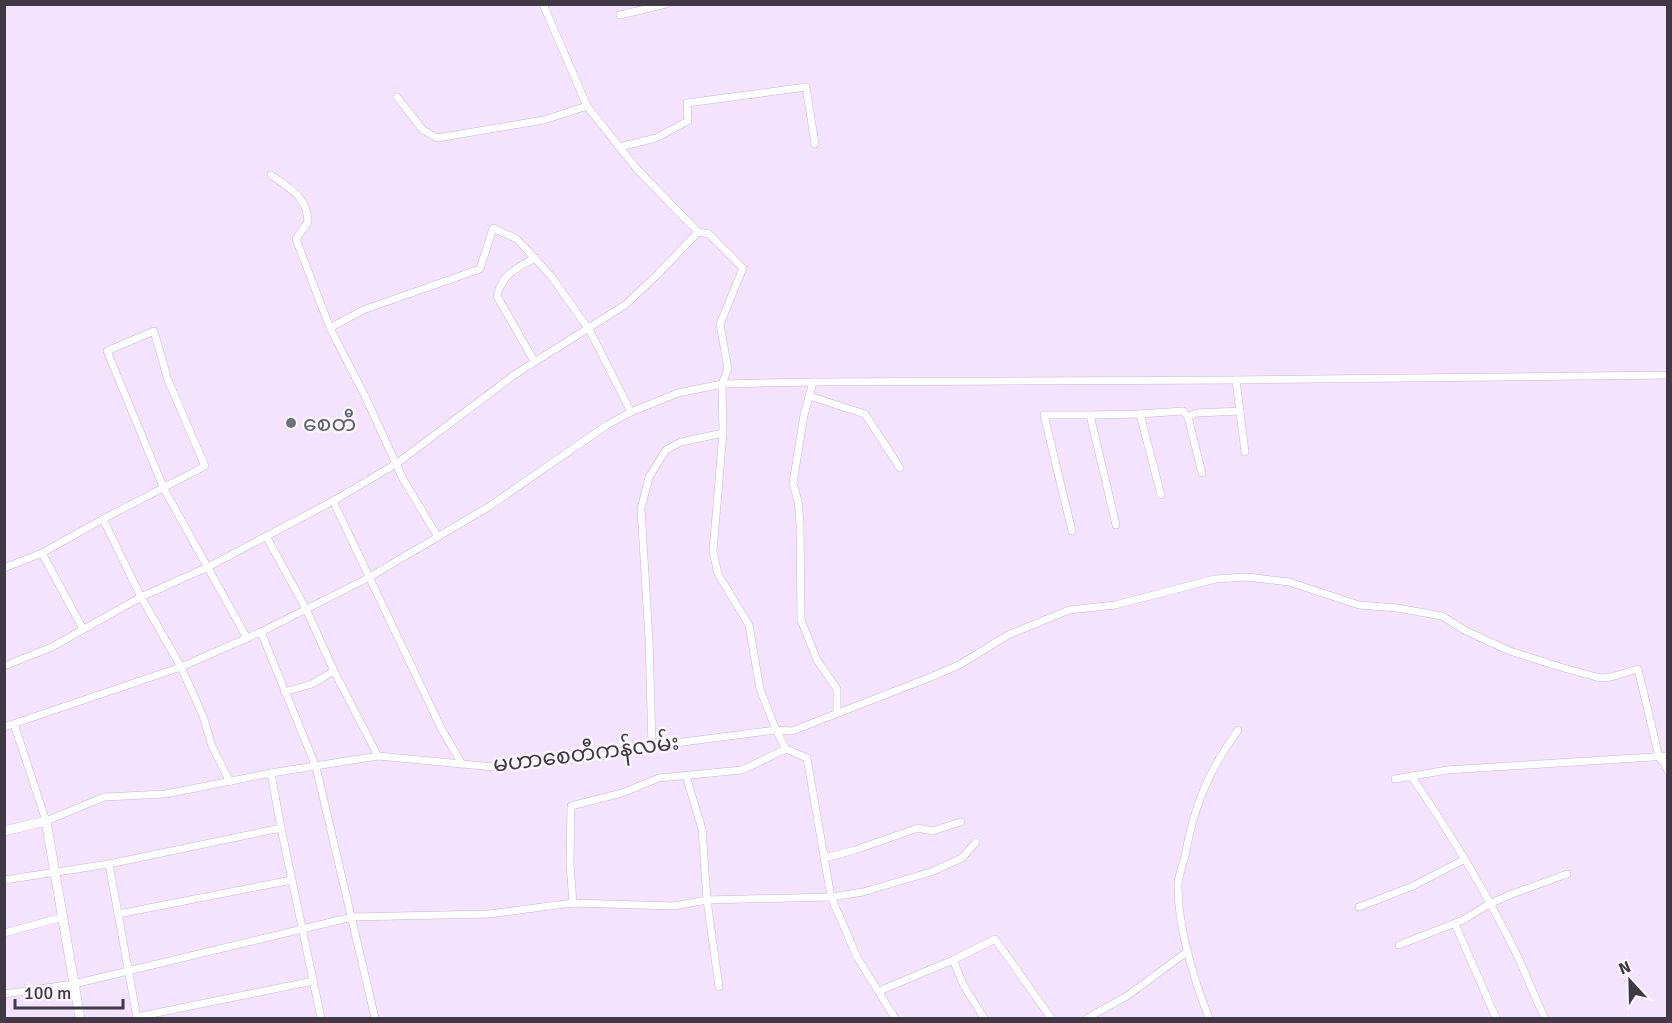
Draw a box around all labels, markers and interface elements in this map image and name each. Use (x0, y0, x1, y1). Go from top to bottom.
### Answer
place label: စေတီ (303, 408, 356, 437)
marker: စေတီ (284, 416, 298, 430)
street label: မဟာစေတီကန်လမ်း (491, 726, 681, 782)
north arrow (1600, 951, 1660, 1011)
text: N (1616, 957, 1634, 979)
scale bar (15, 972, 123, 1010)
text: 100 m (24, 982, 71, 1004)

